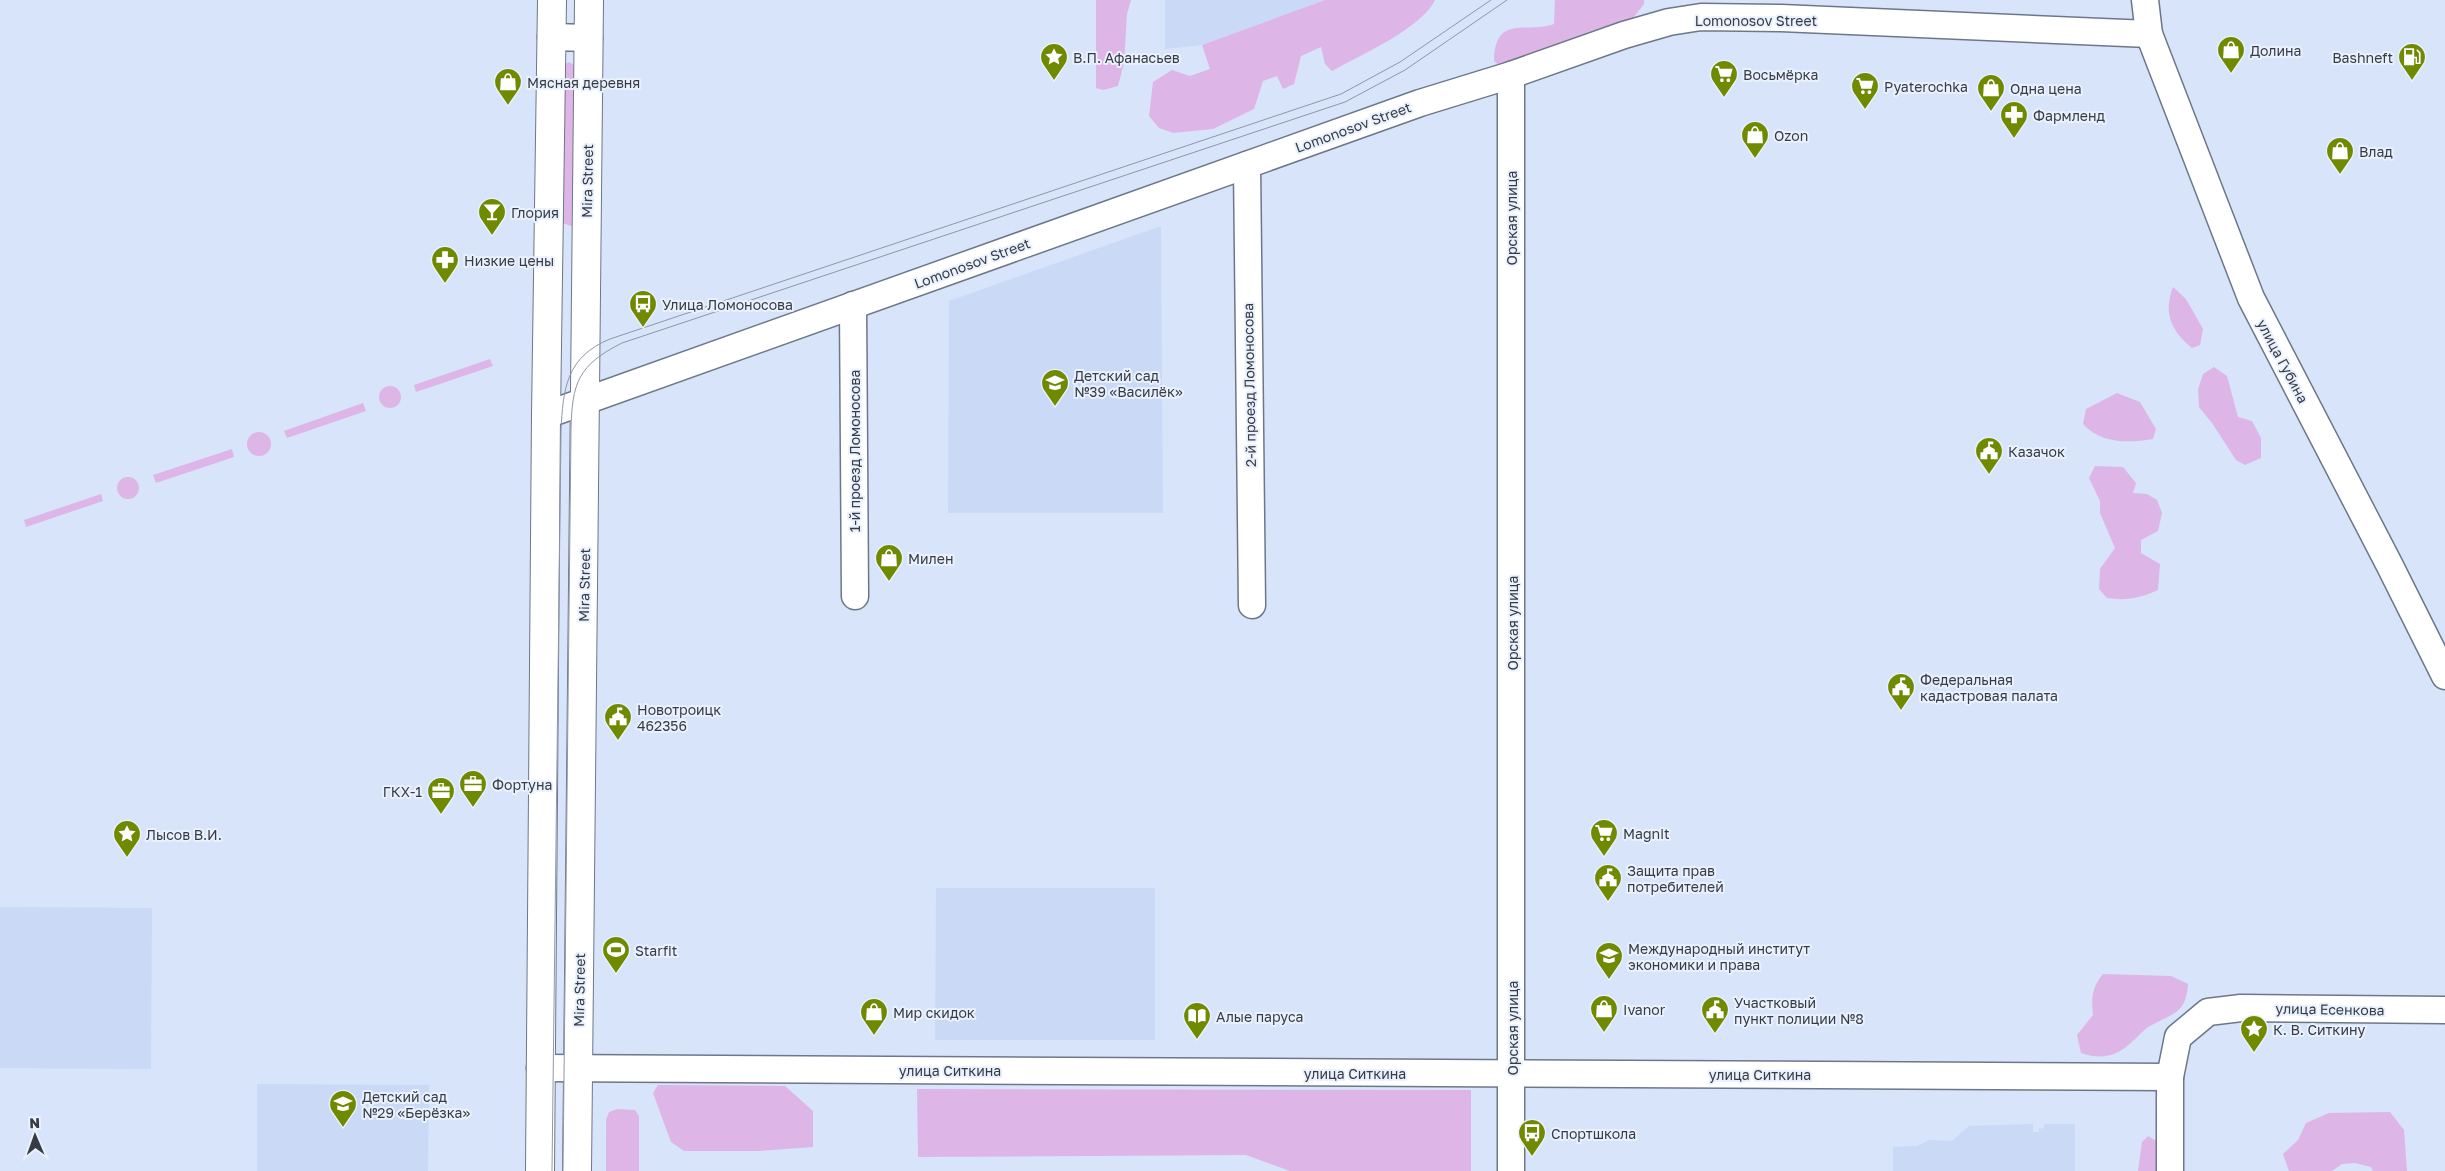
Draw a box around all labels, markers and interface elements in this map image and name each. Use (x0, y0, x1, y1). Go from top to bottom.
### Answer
street label: Lomonosov Street (1695, 12, 1817, 29)
shop icon: Долина (2216, 35, 2246, 74)
place icon: В.П. Афанасьев (1039, 42, 1069, 81)
place label: Долина (2250, 42, 2302, 59)
fuel station icon: Bashneft (2397, 42, 2427, 81)
place label: В.П. Афанасьев (1073, 49, 1180, 66)
place label: Bashneft (2332, 49, 2393, 66)
supermarket icon: Восьмёрка (1709, 59, 1739, 98)
place label: Восьмёрка (1743, 66, 1818, 83)
shop icon: Мясная деревня (493, 67, 523, 106)
supermarket icon: Pyaterochka (1850, 71, 1880, 110)
shop icon: Одна цена (1976, 73, 2006, 112)
place label: Мясная деревня (527, 74, 640, 91)
place label: Pyaterochka (1884, 78, 1968, 95)
place label: Одна цена (2010, 80, 2082, 97)
street label: Lomonosov Street (1293, 98, 1413, 156)
pharmacy icon: Фармленд (1999, 100, 2029, 139)
place label: Фармленд (2033, 107, 2105, 124)
shop icon: Ozon (1740, 120, 1770, 159)
place label: Ozon (1774, 127, 1808, 144)
shop icon: Влад (2325, 136, 2355, 175)
place label: Влад (2359, 143, 2393, 160)
street label: Mira Street (578, 144, 596, 218)
street label: Орская улица (1503, 171, 1520, 265)
bar icon: Глория (477, 197, 507, 236)
place label: Глория (511, 204, 559, 221)
street label: Lomonosov Street (912, 234, 1032, 292)
pharmacy icon: Низкие цены (430, 245, 460, 284)
place label: Низкие цены (464, 252, 554, 269)
bus stop icon: Улица Ломоносова (628, 289, 658, 328)
place label: Улица Ломоносова (662, 296, 793, 313)
street label: 2-й проезд Ломоносова (1239, 303, 1259, 467)
street label: улица Губина (2254, 316, 2312, 406)
place label: Детский сад №39 «Василёк» (1074, 367, 1183, 400)
school or university icon: Детский сад №39 «Василёк» (1040, 368, 1070, 407)
street label: 1-й проезд Ломоносова (846, 370, 863, 532)
public building icon: Казачок (1974, 436, 2004, 475)
place label: Казачок (2008, 443, 2065, 460)
shop icon: Милен (874, 543, 904, 582)
street label: Mira Street (575, 548, 593, 622)
place label: Милен (908, 550, 953, 567)
street label: Орская улица (1504, 576, 1521, 670)
place label: Федеральная кадастровая палата (1920, 671, 2058, 704)
public building icon: Федеральная кадастровая палата (1886, 672, 1916, 711)
place label: Новотроицк 462356 (637, 701, 721, 734)
public building icon: Новотроицк 462356 (603, 702, 633, 741)
office icon: Фортуна (458, 769, 488, 808)
office icon: ГКХ-1 (426, 776, 456, 815)
place label: Фортуна (492, 776, 552, 793)
place label: ГКХ-1 (383, 783, 422, 800)
supermarket icon: Magnit (1589, 818, 1619, 857)
place icon: Лысов В.И. (112, 819, 142, 858)
place label: Magnit (1623, 825, 1670, 842)
place label: Лысов В.И. (146, 826, 222, 843)
place label: Защита прав потребителей (1627, 862, 1724, 895)
public building icon: Защита прав потребителей (1593, 863, 1623, 902)
sports icon: Starfit (601, 935, 631, 974)
place label: Международный институт экономики и права (1628, 940, 1810, 973)
school or university icon: Международный институт экономики и права (1594, 941, 1624, 980)
place label: Starfit (635, 942, 677, 959)
street label: Mira Street (570, 953, 588, 1027)
street label: Орская улица (1504, 981, 1521, 1075)
shop icon: Ivanor (1589, 994, 1619, 1033)
place label: Участковый пункт полиции №8 (1734, 994, 1864, 1027)
public building icon: Участковый пункт полиции №8 (1700, 995, 1730, 1034)
shop icon: Мир скидок (859, 997, 889, 1036)
street label: улица Есенкова (2275, 1000, 2385, 1018)
library icon: Алые паруса (1182, 1001, 1212, 1040)
place label: Ivanor (1623, 1001, 1666, 1018)
place label: Мир скидок (893, 1004, 975, 1021)
place label: Алые паруса (1216, 1008, 1303, 1025)
place icon: К. В. Ситкину (2239, 1014, 2269, 1053)
place label: К. В. Ситкину (2273, 1021, 2365, 1038)
street label: улица Ситкина (899, 1062, 1001, 1079)
street label: улица Ситкина (1304, 1065, 1406, 1082)
street label: улица Ситкина (1709, 1066, 1811, 1083)
place label: Детский сад №29 «Берёзка» (362, 1088, 470, 1121)
school or university icon: Детский сад №29 «Берёзка» (328, 1089, 358, 1128)
north arrow (10, 1111, 60, 1161)
text: N (29, 1114, 40, 1131)
bus stop icon: Спортшкола (1517, 1118, 1547, 1157)
place label: Спортшкола (1551, 1125, 1636, 1142)

